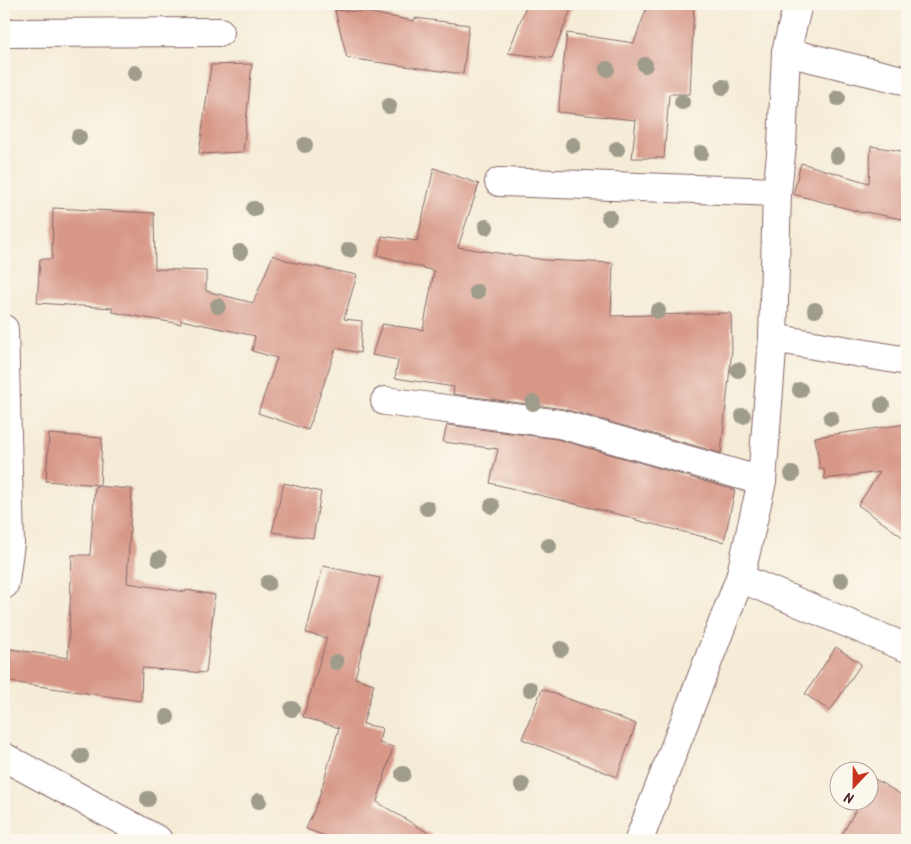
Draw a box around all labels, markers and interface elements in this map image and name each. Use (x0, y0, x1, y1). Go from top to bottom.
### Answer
north arrow (828, 762, 878, 812)
text: N (841, 785, 858, 809)

